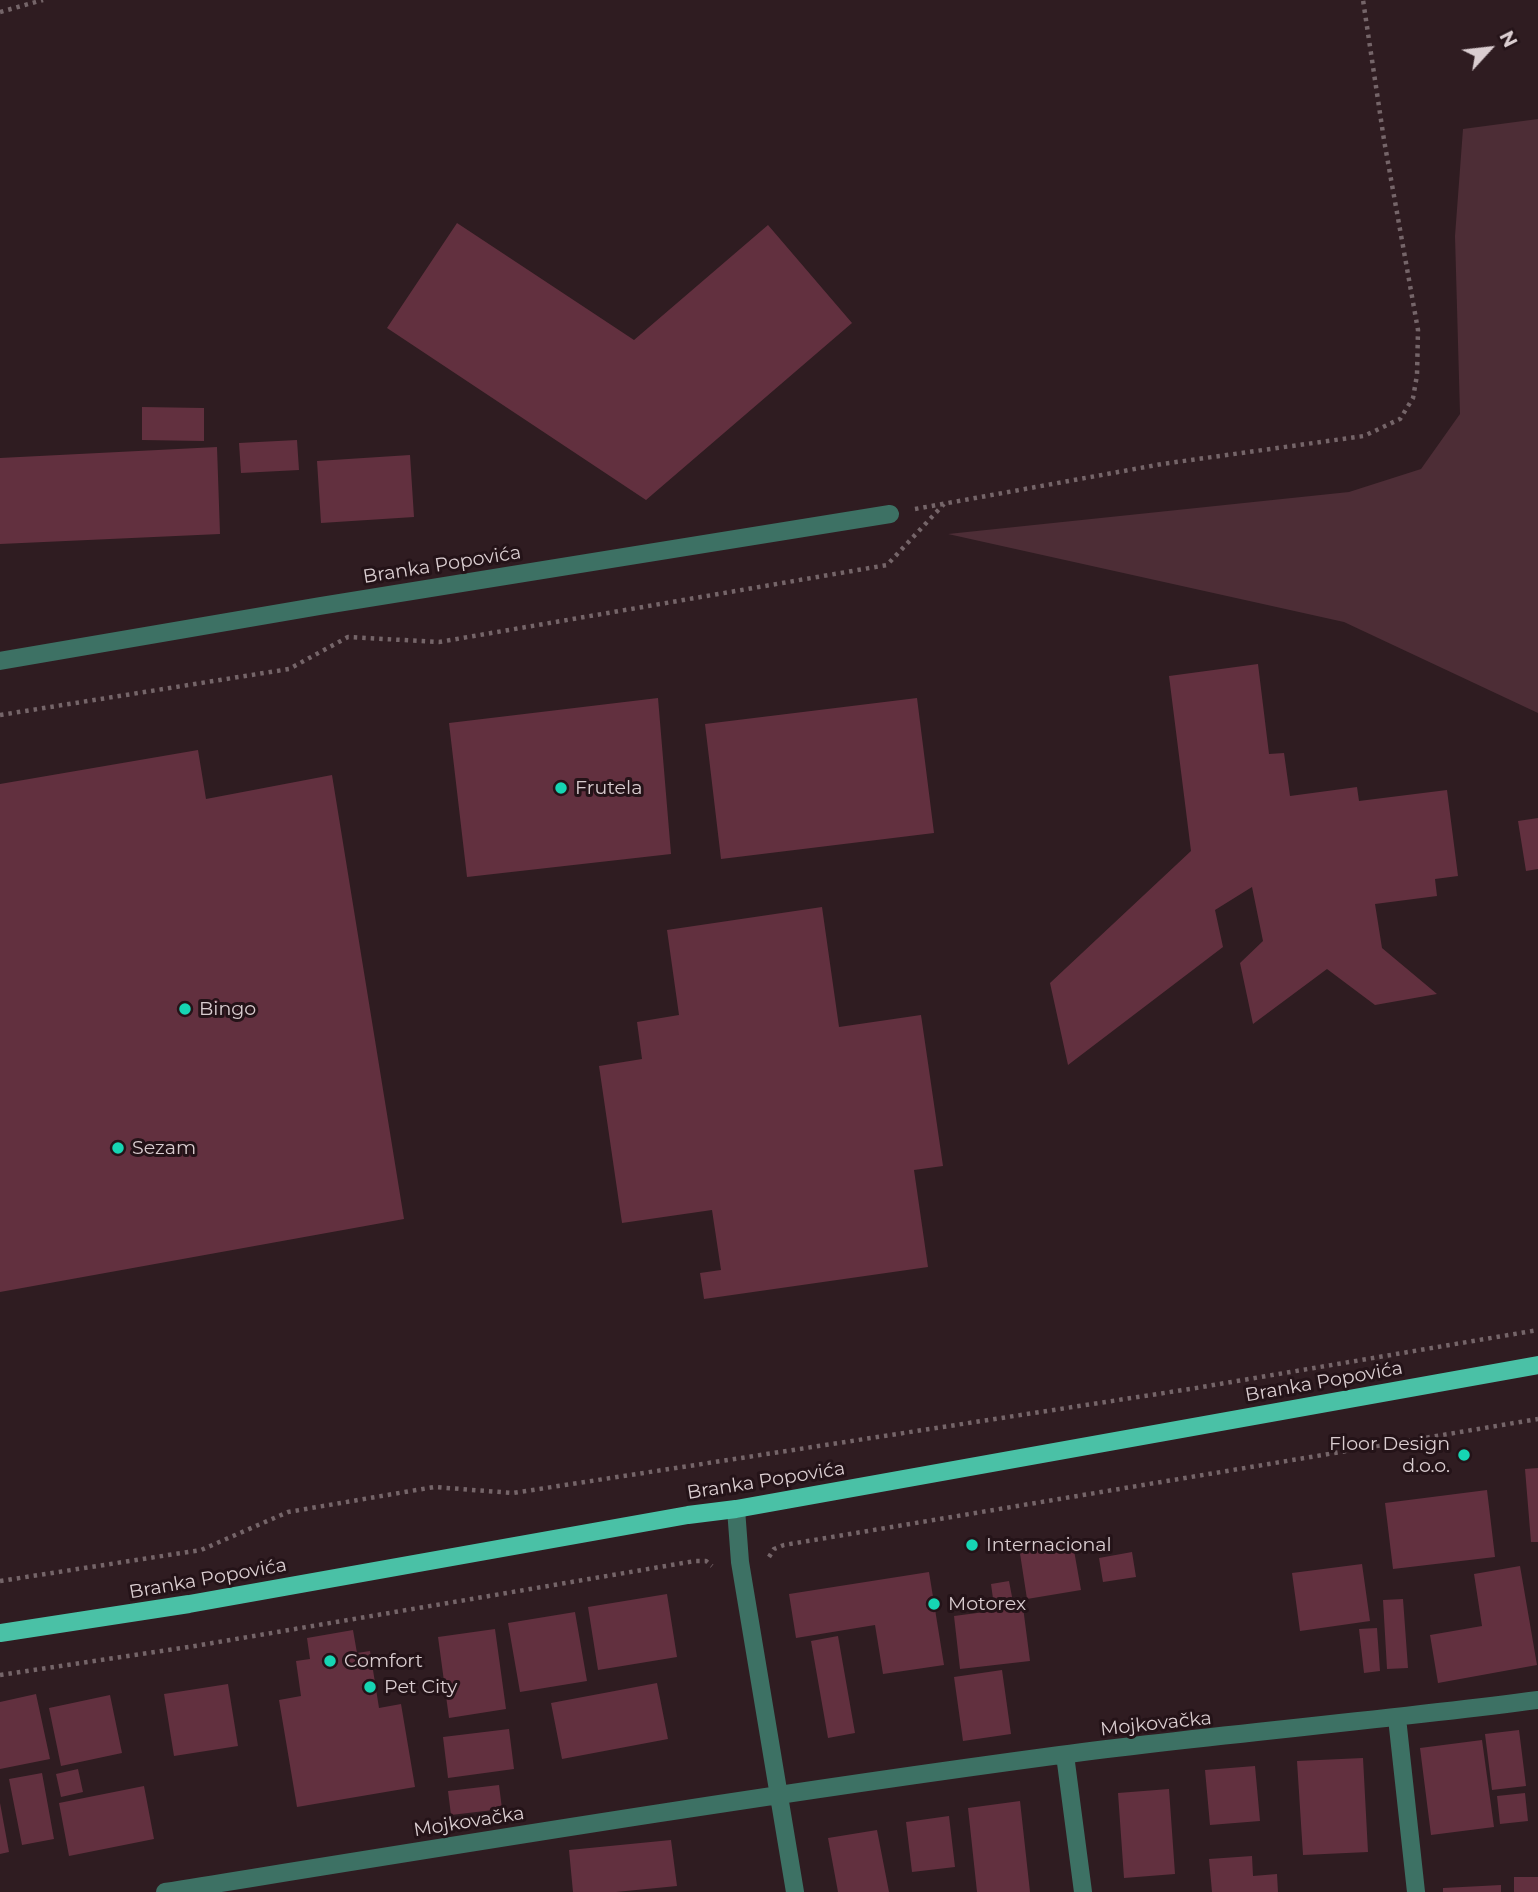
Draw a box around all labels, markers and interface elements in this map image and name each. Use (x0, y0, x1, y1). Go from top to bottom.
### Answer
north arrow (1454, 14, 1524, 84)
text: N (1494, 27, 1522, 51)
street label: Branka Popovića (361, 541, 523, 589)
place label: Frutela (575, 777, 642, 799)
marker: Frutela (553, 780, 569, 796)
place label: Bingo (199, 998, 256, 1020)
marker: Bingo (177, 1001, 193, 1017)
place label: Sezam (132, 1137, 196, 1159)
marker: Sezam (110, 1140, 126, 1156)
street label: Branka Popovića (1243, 1357, 1405, 1407)
place label: Floor Design d.o.o. (1329, 1433, 1450, 1477)
marker: Floor Design d.o.o. (1456, 1447, 1472, 1463)
street label: Branka Popovića (685, 1457, 847, 1505)
place label: Internacional (986, 1534, 1112, 1556)
marker: Internacional (964, 1537, 980, 1553)
street label: Branka Popovića (127, 1554, 289, 1604)
place label: Motorex (948, 1593, 1026, 1615)
marker: Motorex (926, 1596, 942, 1612)
place label: Comfort (344, 1650, 423, 1672)
marker: Comfort (322, 1653, 338, 1669)
place label: Pet City (384, 1676, 457, 1698)
marker: Pet City (362, 1679, 378, 1695)
street label: Mojkovačka (1099, 1707, 1213, 1741)
street label: Mojkovačka (412, 1802, 526, 1842)

